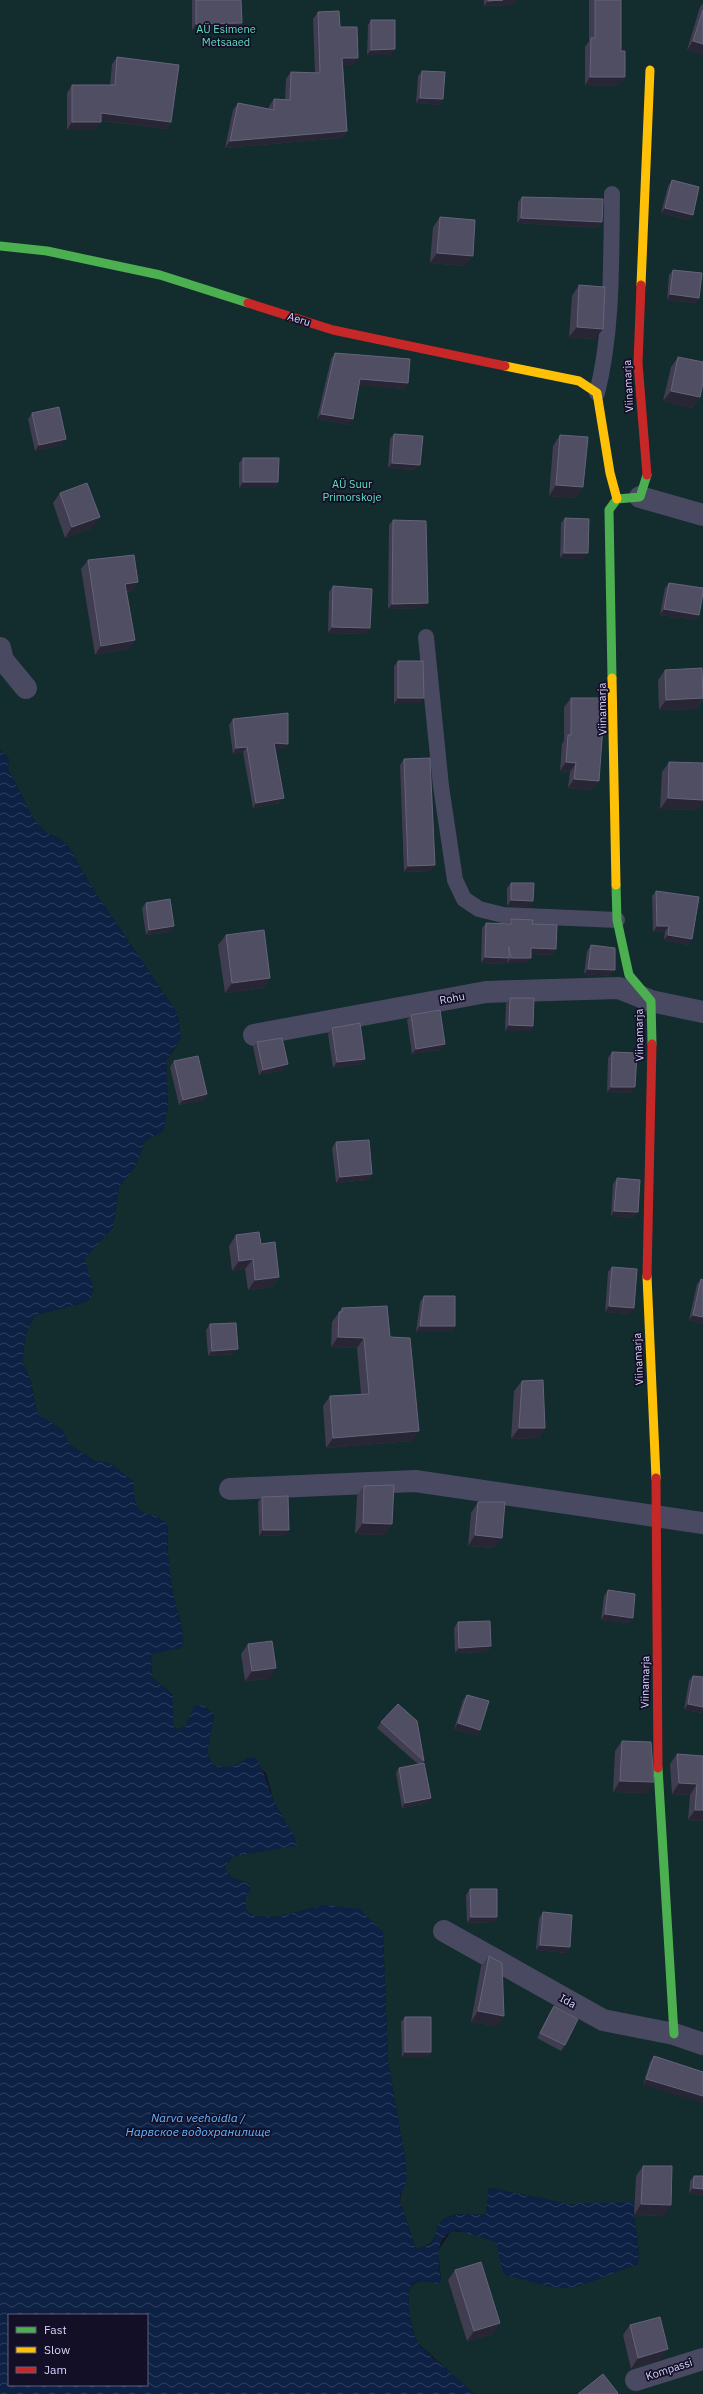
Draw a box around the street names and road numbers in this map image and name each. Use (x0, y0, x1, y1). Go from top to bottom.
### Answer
street label: Aeru (286, 309, 312, 329)
street label: Viinamarja (620, 359, 636, 413)
street label: Viinamarja (595, 683, 609, 735)
street label: Rohu (438, 989, 466, 1007)
street label: Viinamarja (632, 1009, 646, 1061)
street label: Viinamarja (630, 1332, 646, 1386)
street label: Viinamarja (638, 1656, 652, 1708)
street label: Ida (557, 1991, 579, 2011)
street label: Kompassi (644, 2355, 694, 2383)

